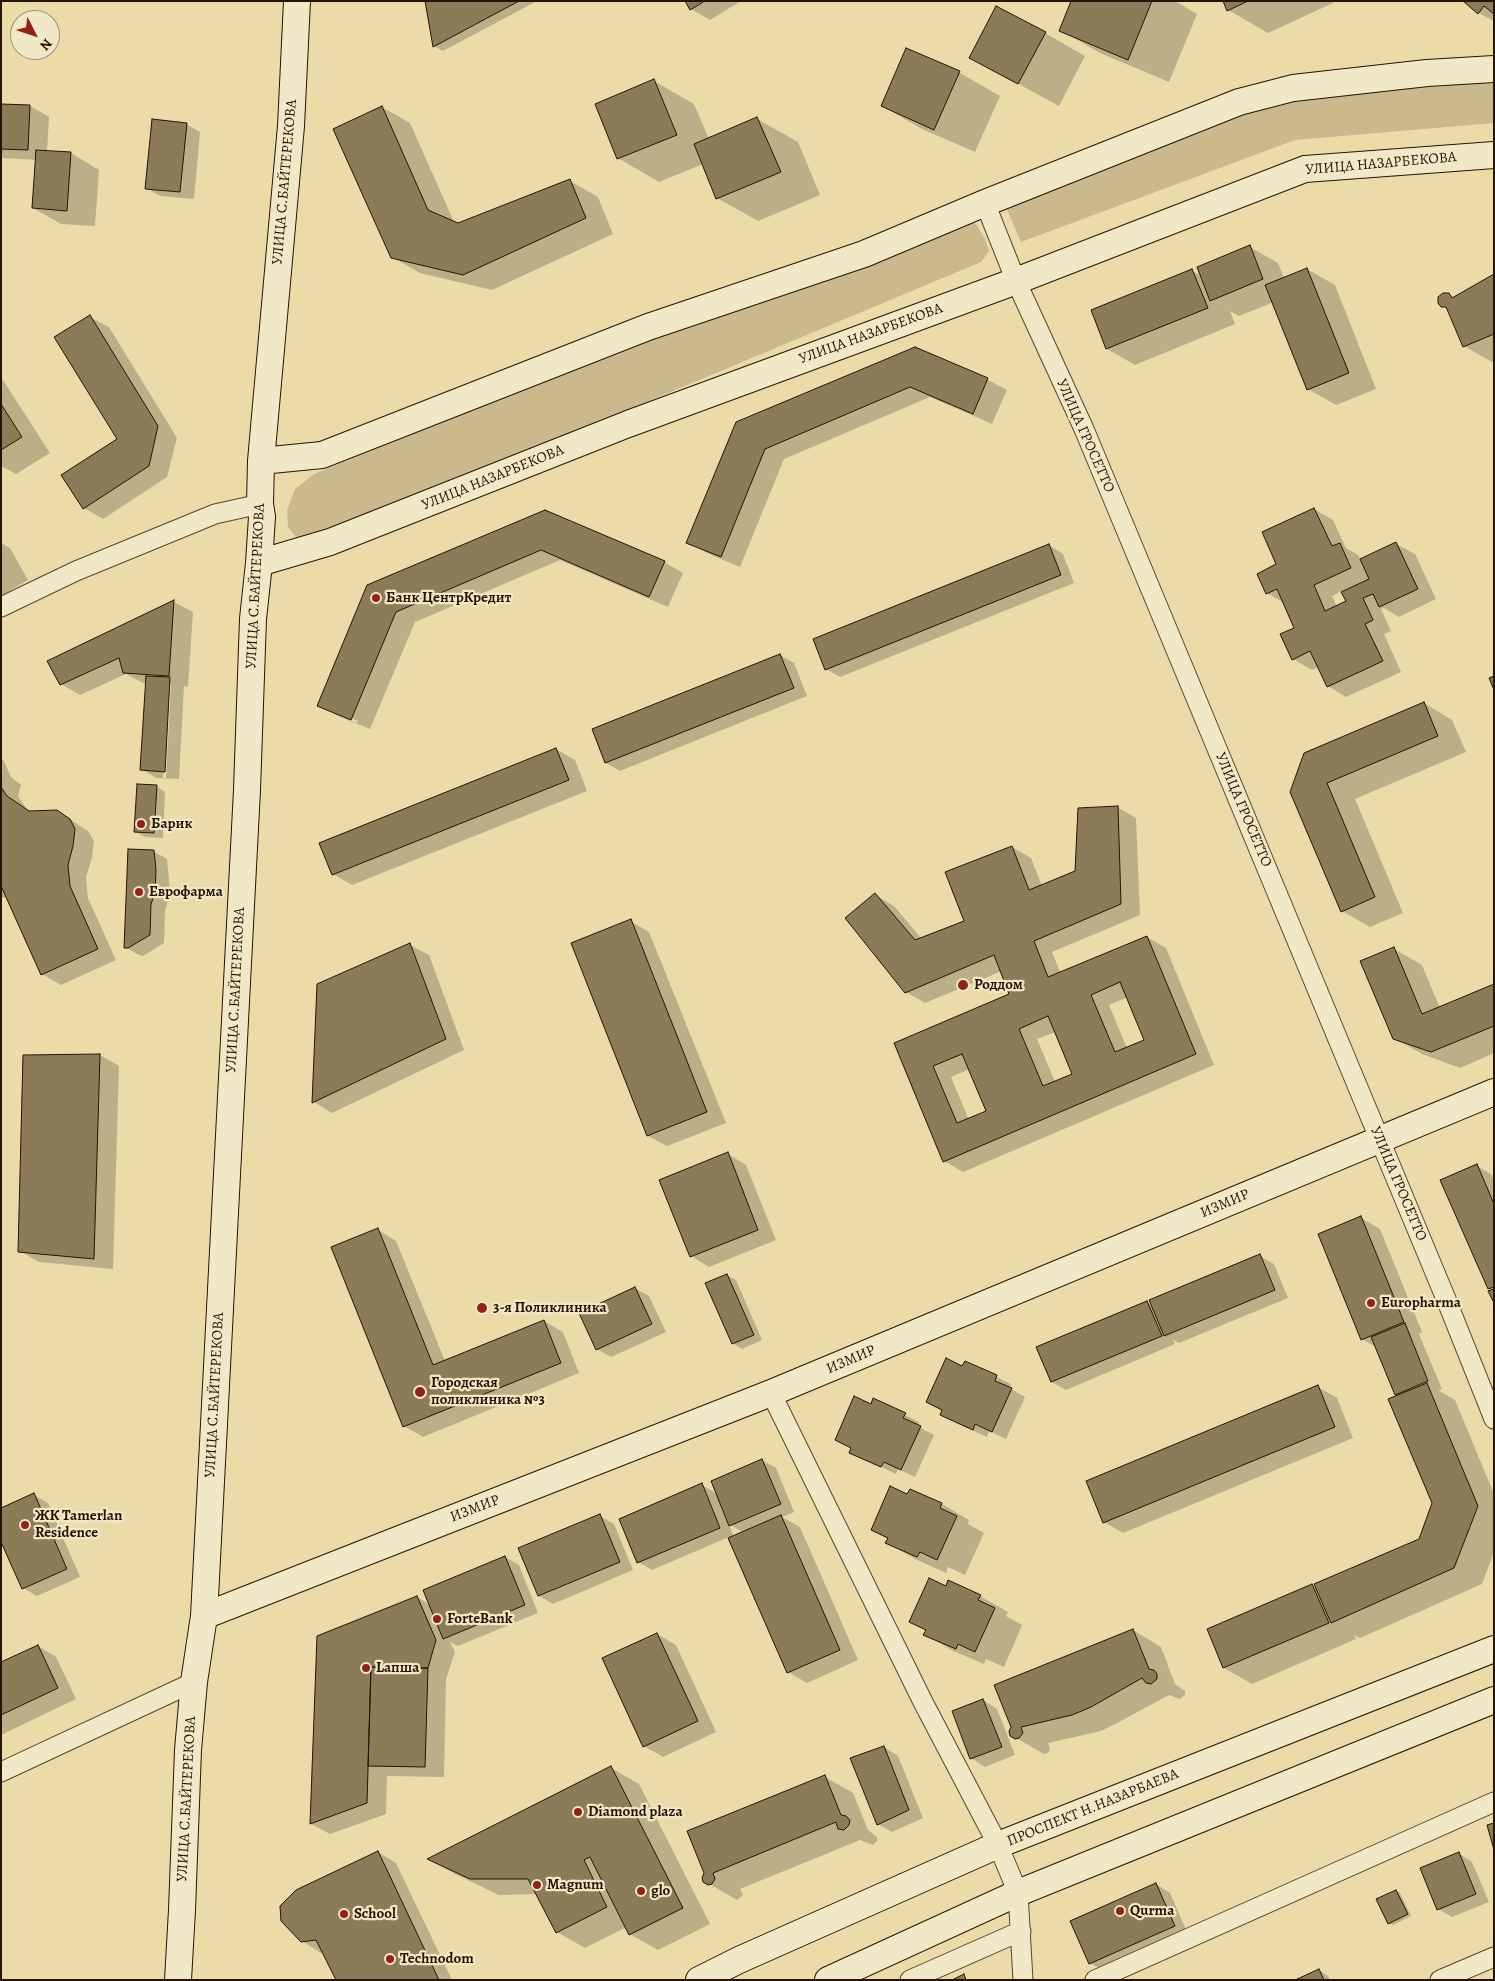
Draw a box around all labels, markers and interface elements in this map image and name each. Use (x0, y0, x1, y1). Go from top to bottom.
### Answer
north arrow (10, 10, 60, 60)
text: N (35, 34, 56, 55)
street label: УЛИЦА С.БАЙТЕРЕКОВА (269, 99, 301, 265)
street label: УЛИЦА НАЗАРБЕКОВА (1305, 148, 1457, 180)
street label: УЛИЦА НАЗАРБЕКОВА (797, 300, 945, 368)
street label: УЛИЦА ГРОСЕТТО (1052, 376, 1118, 496)
street label: УЛИЦА НАЗАРБЕКОВА (419, 441, 567, 515)
street label: УЛИЦА С.БАЙТЕРЕКОВА (243, 503, 269, 669)
place label: Банк ЦентрКредит (386, 589, 511, 607)
marker: Банк ЦентрКредит (370, 592, 382, 604)
street label: УЛИЦА ГРОСЕТТО (1211, 750, 1275, 870)
place label: Барик (151, 815, 193, 833)
marker: Барик (135, 818, 147, 830)
place label: Еврофарма (149, 883, 223, 901)
marker: Еврофарма (133, 886, 145, 898)
street label: УЛИЦА С.БАЙТЕРЕКОВА (223, 907, 249, 1073)
place label: Роддом (974, 976, 1023, 994)
marker: Роддом (956, 978, 970, 992)
street label: УЛИЦА ГРОСЕТТО (1366, 1124, 1430, 1244)
street label: ИЗМИР (1198, 1186, 1252, 1222)
place label: Europharma (1381, 1294, 1461, 1312)
marker: Europharma (1365, 1297, 1377, 1309)
place label: 3-я Поликлиника (493, 1299, 607, 1317)
marker: 3-я Поликлиника (475, 1301, 489, 1315)
street label: УЛИЦА С.БАЙТЕРЕКОВА (202, 1312, 228, 1478)
street label: ИЗМИР (824, 1342, 878, 1378)
place label: Городская поликлиника №3 (431, 1374, 545, 1409)
marker: Городская поликлиника №3 (413, 1385, 427, 1399)
street label: ИЗМИР (448, 1491, 502, 1527)
place label: ЖК Tamerlan Residence (35, 1507, 122, 1542)
marker: ЖК Tamerlan Residence (19, 1519, 31, 1531)
place label: ForteBank (447, 1610, 513, 1628)
marker: ForteBank (431, 1613, 443, 1625)
place label: Lапша (376, 1659, 419, 1677)
marker: Lапша (360, 1662, 372, 1674)
street label: УЛИЦА С.БАЙТЕРЕКОВА (174, 1716, 200, 1882)
street label: ПРОСПЕКТ Н.НАЗАРБАЕВА (1005, 1765, 1181, 1851)
place label: Diamond plaza (588, 1803, 683, 1821)
marker: Diamond plaza (572, 1806, 584, 1818)
place label: Magnum (547, 1876, 604, 1894)
marker: Magnum (531, 1879, 543, 1891)
place label: glo (651, 1882, 670, 1900)
marker: glo (635, 1885, 647, 1897)
place label: Qurma (1130, 1902, 1174, 1920)
place label: School (354, 1905, 396, 1923)
marker: Qurma (1114, 1905, 1126, 1917)
marker: School (338, 1908, 350, 1920)
place label: Technodom (400, 1950, 474, 1968)
marker: Technodom (384, 1953, 396, 1965)

